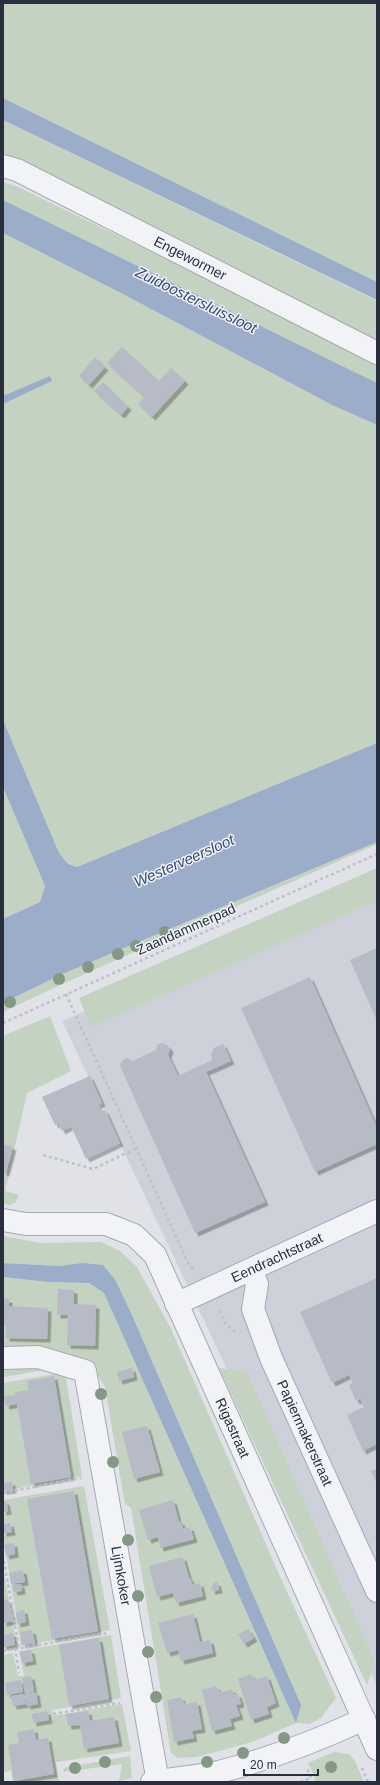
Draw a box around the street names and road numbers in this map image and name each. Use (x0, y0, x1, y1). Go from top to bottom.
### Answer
street label: Engewormer (151, 233, 230, 283)
street label: Zaandammerpad (134, 900, 238, 958)
street label: Eendrachtstraat (228, 1229, 325, 1285)
street label: Papiermakerstraat (274, 1377, 336, 1488)
street label: Rigastraat (212, 1395, 253, 1460)
street label: Lijmkoker (108, 1545, 135, 1607)

